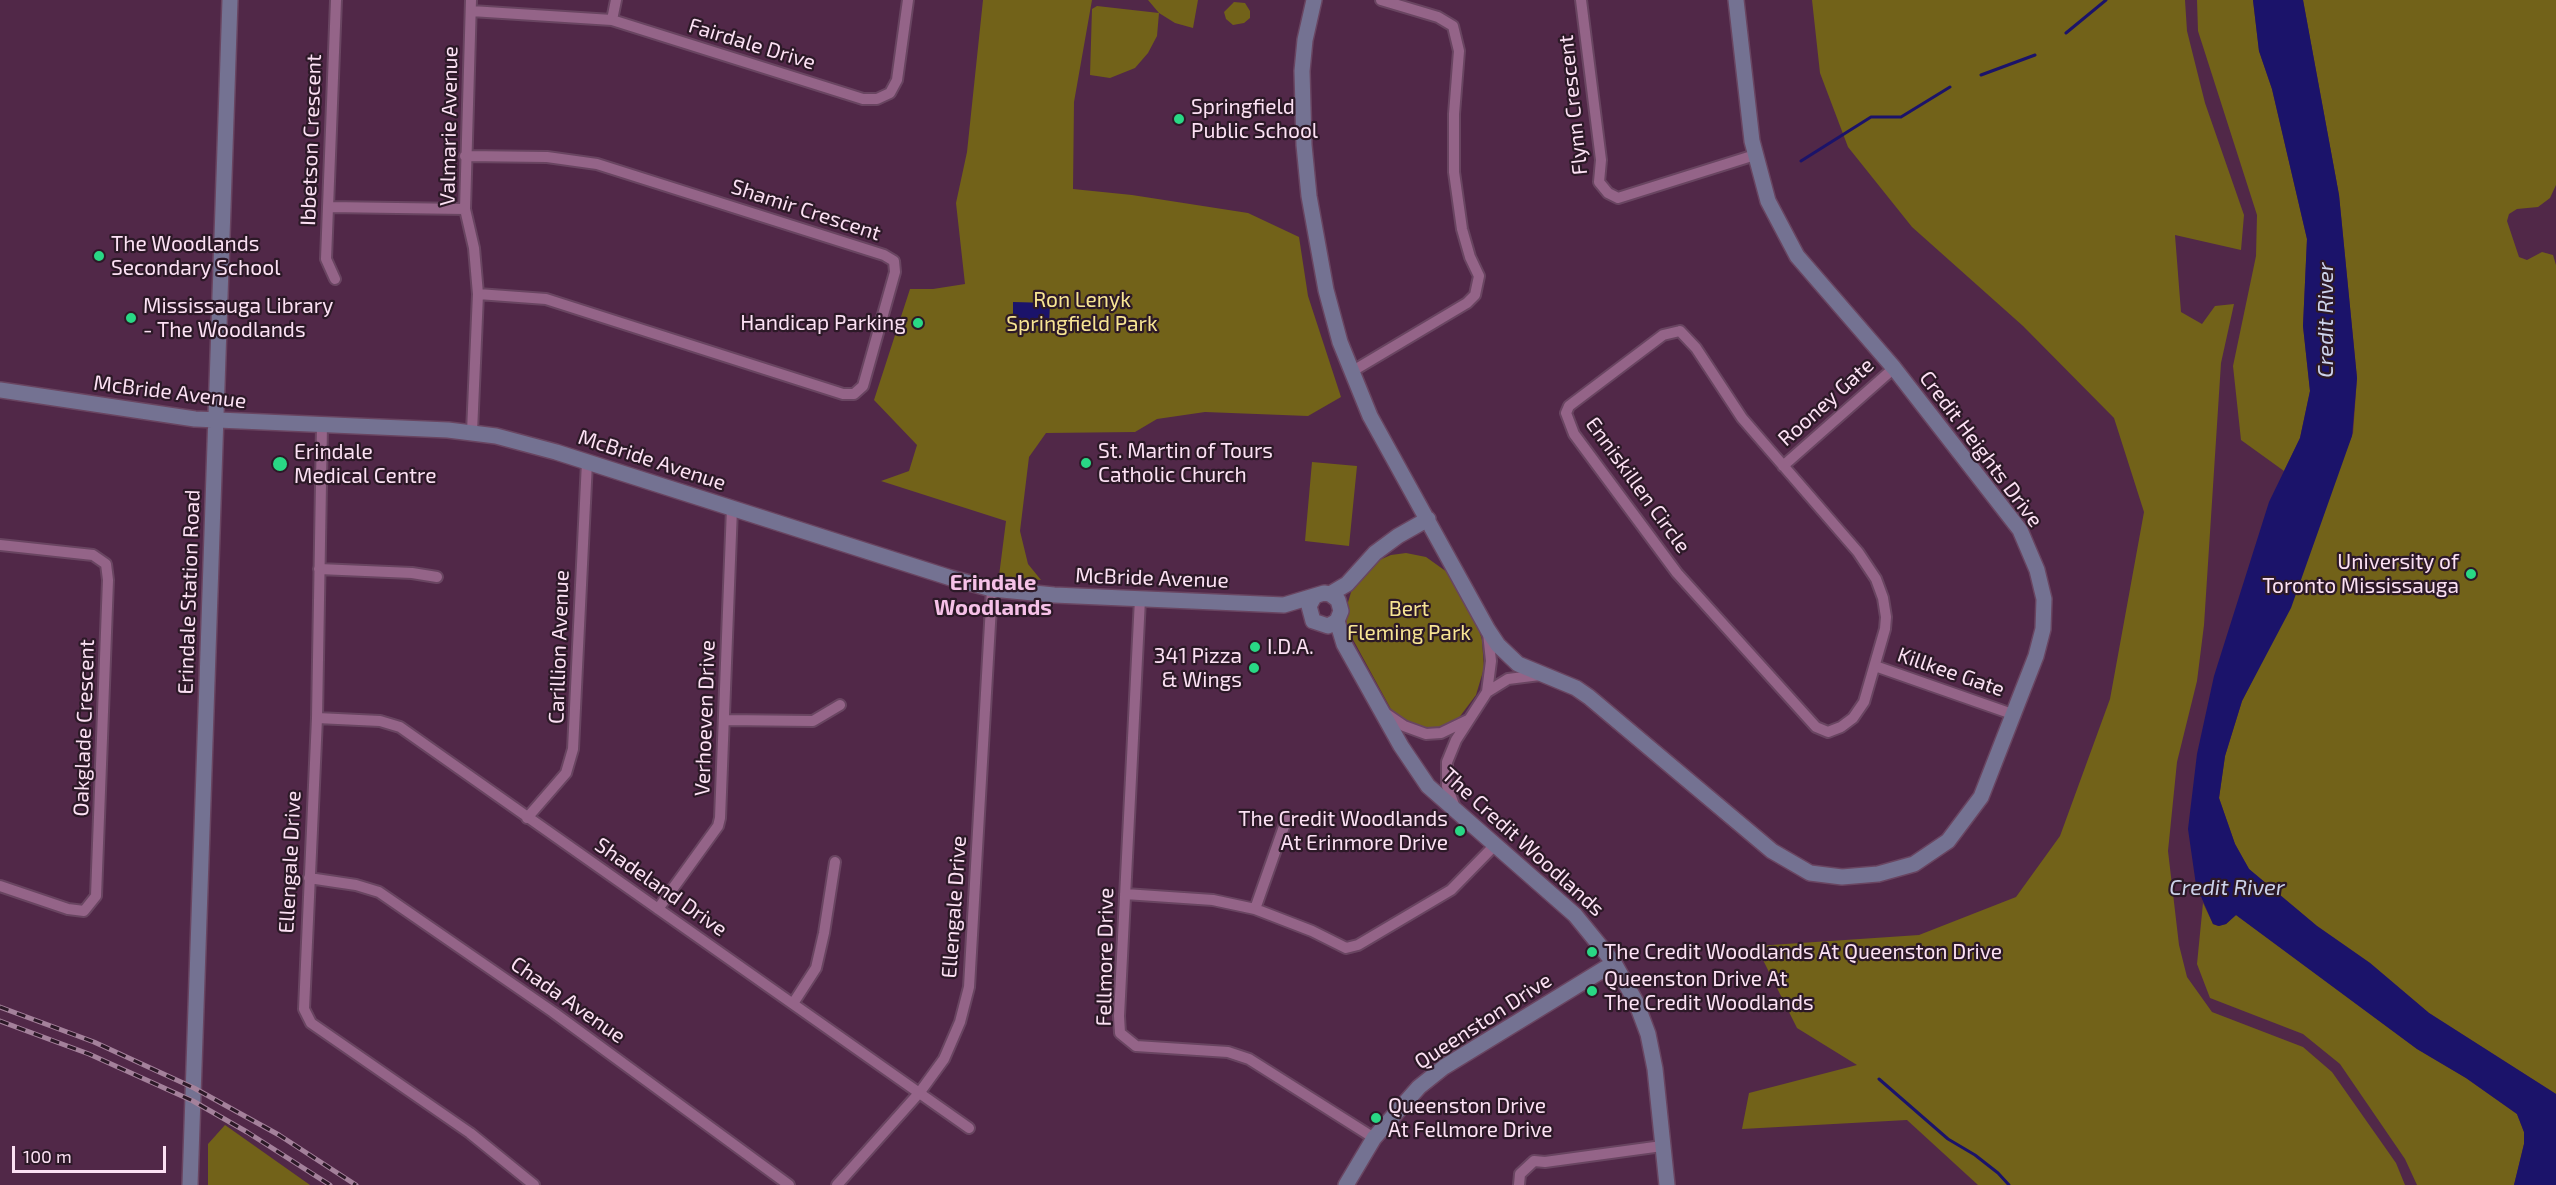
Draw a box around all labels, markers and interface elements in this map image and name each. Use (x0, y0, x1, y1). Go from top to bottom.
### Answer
street label: Fairdale Drive (685, 13, 819, 75)
street label: Flynn Crescent (1553, 34, 1593, 176)
street label: Valmarie Avenue (435, 46, 463, 206)
street label: Ibbetson Crescent (295, 54, 327, 226)
place label: Springfield Public School (1191, 94, 1318, 144)
marker: Springfield Public School (1172, 112, 1186, 126)
street label: Shamir Crescent (728, 174, 884, 246)
place label: The Woodlands Secondary School (111, 231, 280, 281)
marker: The Woodlands Secondary School (92, 249, 106, 263)
water label: Credit River (2313, 262, 2339, 378)
park label: Ron Lenyk Springfield Park (1006, 287, 1158, 337)
place label: Mississauga Library - The Woodlands (143, 293, 333, 343)
place label: Handicap Parking (740, 310, 906, 336)
marker: Mississauga Library - The Woodlands (124, 311, 138, 325)
marker: Handicap Parking (911, 316, 925, 330)
street label: Rooney Gate (1773, 353, 1879, 451)
street label: Credit Heights Drive (1914, 366, 2048, 532)
street label: McBride Avenue (92, 370, 248, 414)
street label: Enniskillen Circle (1580, 412, 1696, 558)
street label: McBride Avenue (575, 424, 729, 496)
place label: St. Martin of Tours Catholic Church (1098, 438, 1273, 488)
place label: Erindale Medical Centre (294, 439, 437, 489)
marker: Erindale Medical Centre (271, 455, 289, 473)
marker: St. Martin of Tours Catholic Church (1079, 456, 1093, 470)
street label: Erindale Station Road (173, 489, 205, 695)
place label: University of Toronto Mississauga (2262, 549, 2459, 599)
street label: McBride Avenue (1075, 563, 1229, 593)
marker: University of Toronto Mississauga (2464, 567, 2478, 581)
street label: Carillion Avenue (544, 570, 574, 724)
district label: Erindale Woodlands (934, 570, 1052, 622)
park label: Bert Fleming Park (1347, 596, 1471, 646)
place label: I.D.A. (1267, 634, 1314, 660)
street label: Oakglade Crescent (68, 639, 100, 817)
street label: Verhoeven Drive (690, 640, 720, 796)
marker: I.D.A. (1248, 640, 1262, 654)
street label: Killkee Gate (1894, 642, 2008, 702)
place label: 341 Pizza & Wings (1154, 643, 1242, 693)
marker: 341 Pizza & Wings (1247, 661, 1261, 675)
street label: The Credit Woodlands (1437, 762, 1609, 922)
street label: Ellengale Drive (274, 790, 306, 934)
place label: The Credit Woodlands At Erinmore Drive (1238, 806, 1448, 856)
marker: The Credit Woodlands At Erinmore Drive (1453, 824, 1467, 838)
street label: Shadeland Drive (590, 832, 732, 942)
street label: Ellengale Drive (936, 835, 972, 979)
water label: Credit River (2169, 875, 2285, 901)
street label: Fellmore Drive (1091, 887, 1119, 1027)
place label: The Credit Woodlands At Queenston Drive (1604, 939, 2002, 965)
marker: The Credit Woodlands At Queenston Drive (1585, 945, 1599, 959)
street label: Chada Avenue (506, 951, 630, 1049)
place label: Queenston Drive At The Credit Woodlands (1604, 966, 1814, 1016)
street label: Queenston Drive (1410, 967, 1556, 1075)
marker: Queenston Drive At The Credit Woodlands (1585, 984, 1599, 998)
place label: Queenston Drive At Fellmore Drive (1388, 1093, 1553, 1143)
marker: Queenston Drive At Fellmore Drive (1369, 1111, 1383, 1125)
scale bar (15, 1134, 170, 1172)
text: 100 m (23, 1145, 72, 1167)

